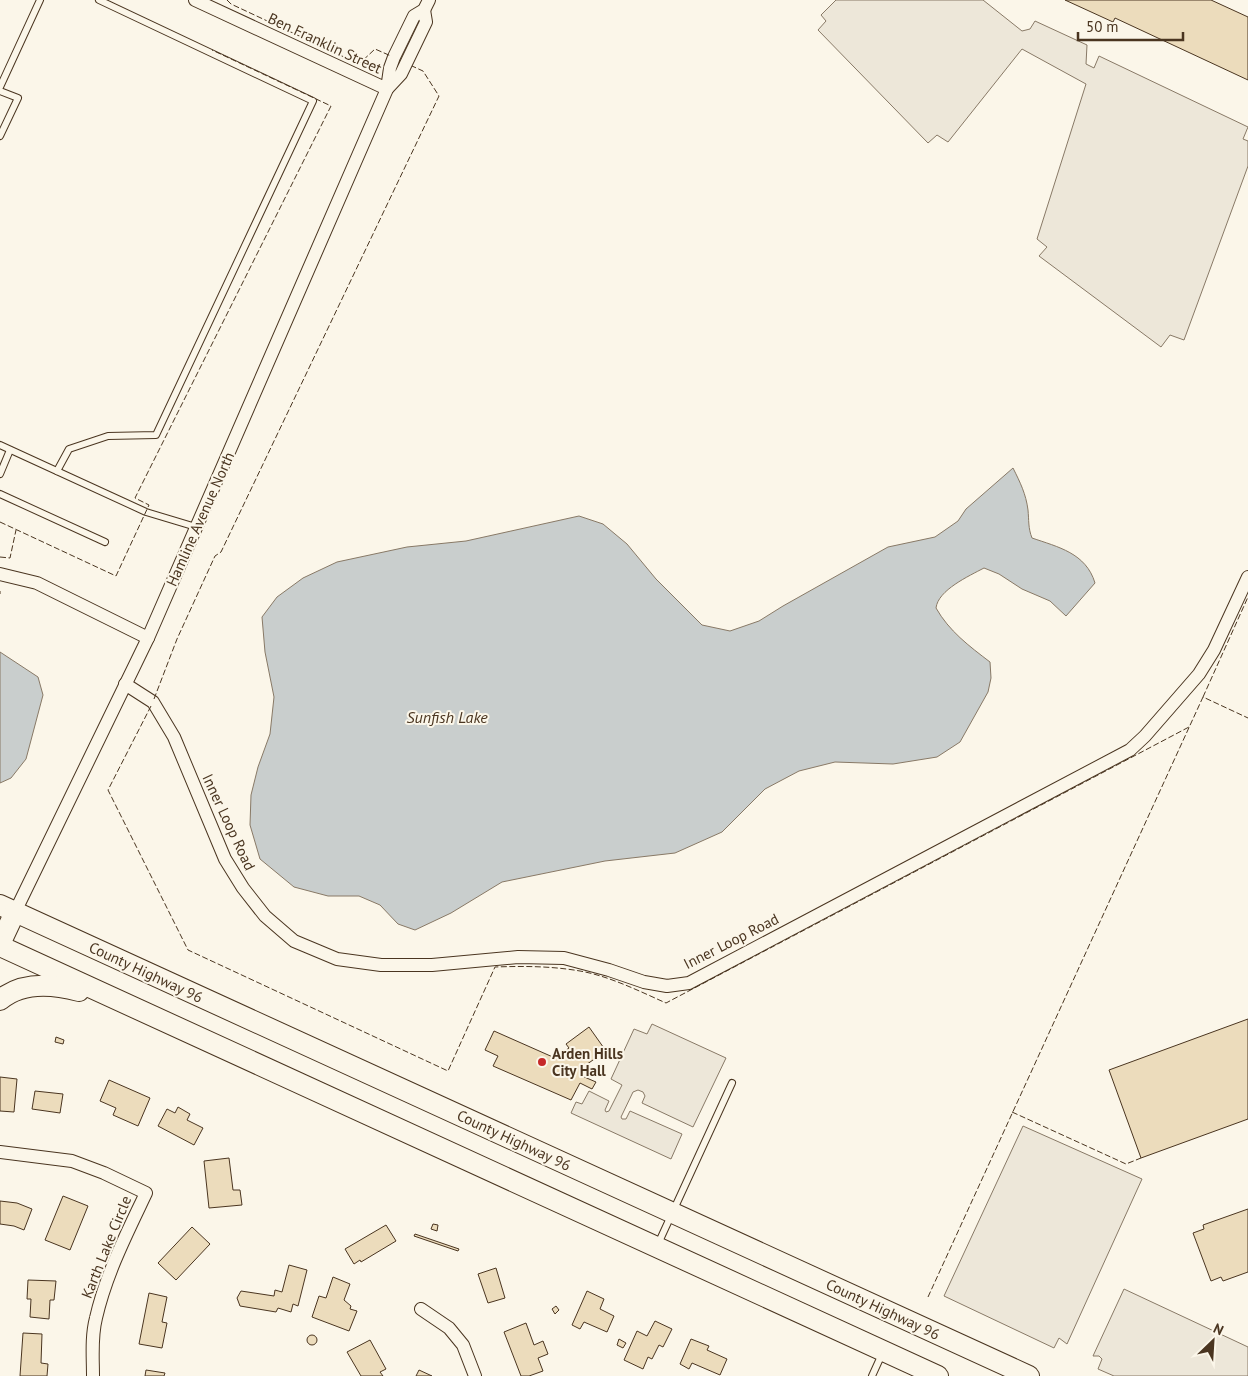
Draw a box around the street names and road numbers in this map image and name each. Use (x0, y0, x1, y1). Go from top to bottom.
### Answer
street label: Ben Franklin Street (265, 8, 385, 78)
street label: Hamline Avenue North (162, 449, 238, 589)
street label: Inner Loop Road (198, 771, 260, 873)
street label: Inner Loop Road (680, 909, 782, 973)
street label: County Highway 96 (86, 937, 206, 1007)
street label: County Highway 96 (454, 1105, 574, 1175)
street label: Karth Lake Circle (77, 1193, 135, 1301)
street label: County Highway 96 (823, 1274, 943, 1344)

